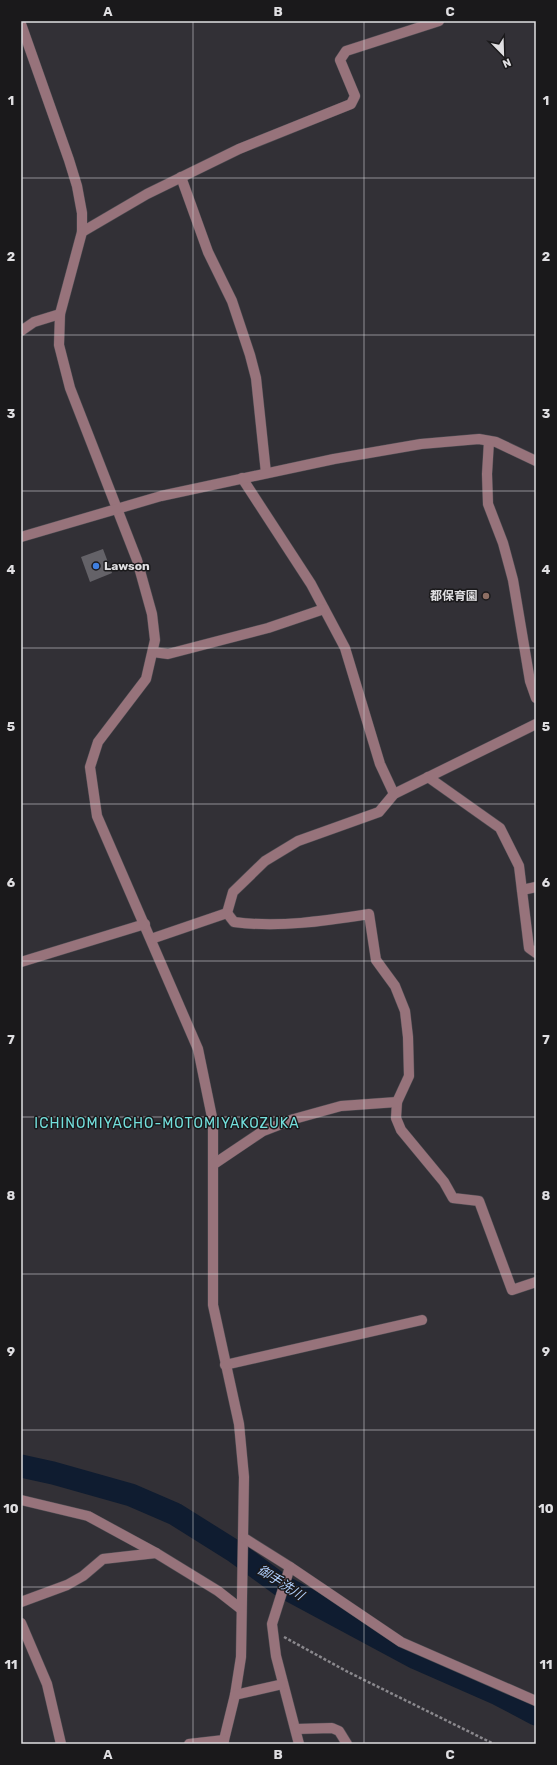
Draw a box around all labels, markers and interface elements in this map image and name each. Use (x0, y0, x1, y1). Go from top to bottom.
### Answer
text: A (103, 4, 113, 19)
text: B (273, 4, 283, 19)
text: C (445, 4, 455, 19)
north arrow (483, 34, 523, 74)
text: N (500, 55, 513, 70)
text: 1 (8, 93, 14, 108)
text: 1 (543, 93, 549, 108)
text: 2 (7, 249, 15, 264)
text: 2 (542, 249, 550, 264)
text: 3 (7, 406, 16, 421)
text: 3 (542, 406, 551, 421)
place label: Lawson (104, 559, 150, 573)
marker: Lawson (91, 561, 101, 571)
text: 4 (7, 562, 16, 577)
text: 4 (542, 562, 551, 577)
place label: 都保育園 (430, 589, 478, 603)
marker: 都保育園 (481, 591, 491, 601)
text: 5 (7, 719, 15, 734)
text: 5 (542, 719, 550, 734)
text: 6 (7, 875, 16, 890)
text: 6 (542, 875, 551, 890)
text: 7 (7, 1032, 15, 1047)
text: 7 (542, 1032, 550, 1047)
district label: ICHINOMIYACHO-MOTOMIYAKOZUKA (34, 1115, 300, 1132)
text: 8 (7, 1188, 16, 1203)
text: 8 (542, 1188, 551, 1203)
text: 9 (7, 1344, 15, 1359)
text: 9 (542, 1344, 550, 1359)
text: 10 (3, 1501, 19, 1516)
text: 10 (538, 1501, 554, 1516)
water label: 御手洗川 (255, 1562, 308, 1604)
text: 11 (5, 1657, 17, 1672)
text: 11 (540, 1657, 552, 1672)
text: A (103, 1747, 113, 1762)
text: B (273, 1747, 283, 1762)
text: C (445, 1747, 455, 1762)

